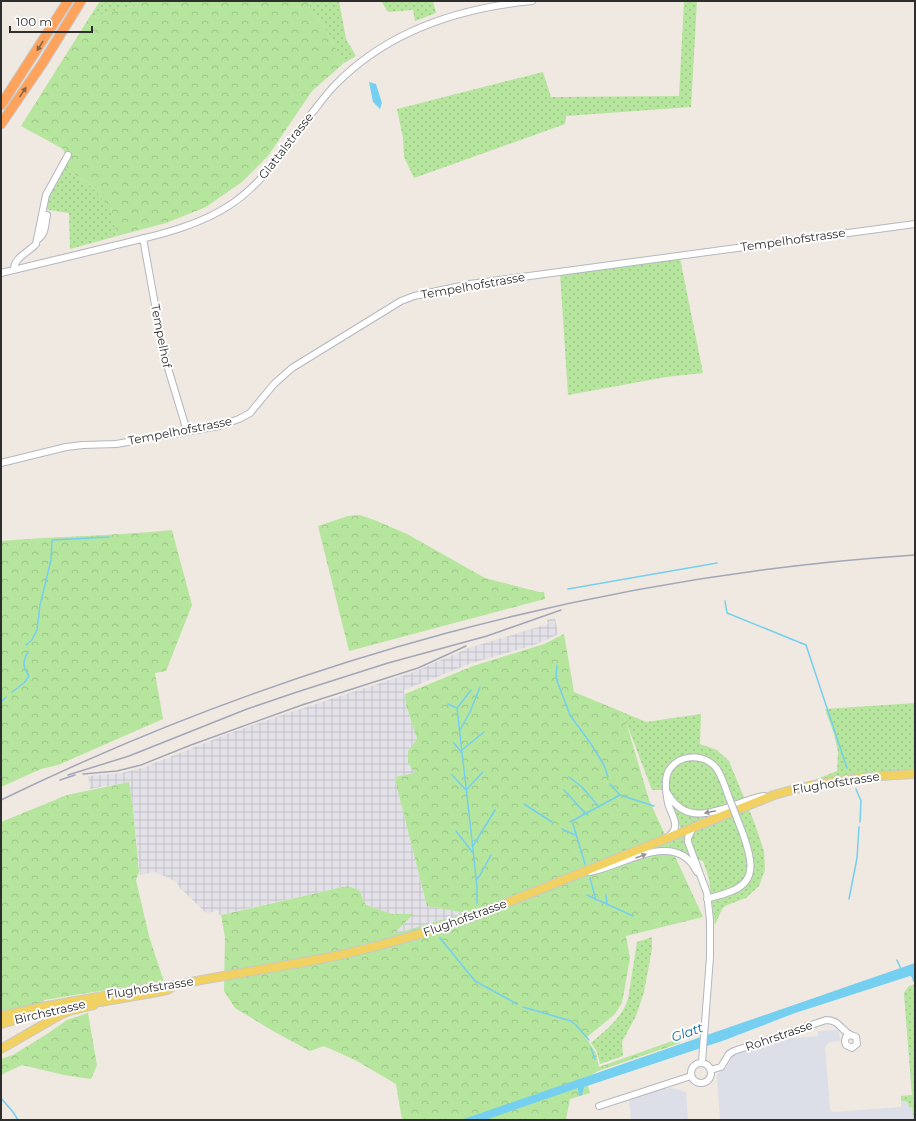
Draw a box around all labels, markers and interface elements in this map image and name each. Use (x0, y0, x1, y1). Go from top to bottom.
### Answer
scale bar (10, 8, 92, 34)
text: 100 m (16, 14, 52, 29)
one-way arrow (36, 41, 44, 51)
one-way arrow (19, 87, 27, 97)
street label: Glattalstrasse (255, 109, 316, 182)
street label: Tempelhofstrasse (740, 225, 846, 254)
street label: Tempelhofstrasse (420, 269, 526, 302)
street label: Tempelhof (148, 303, 175, 370)
street label: Tempelhofstrasse (127, 413, 233, 448)
street label: Flughofstrasse (791, 768, 881, 797)
one-way arrow (703, 810, 716, 816)
one-way arrow (635, 852, 647, 858)
street label: Flughofstrasse (421, 895, 509, 940)
street label: Flughofstrasse (105, 973, 195, 1002)
street label: Birchstrasse (13, 996, 87, 1027)
street label: Rohrstrasse (743, 1017, 814, 1054)
water label: Glatt (669, 1019, 706, 1045)

